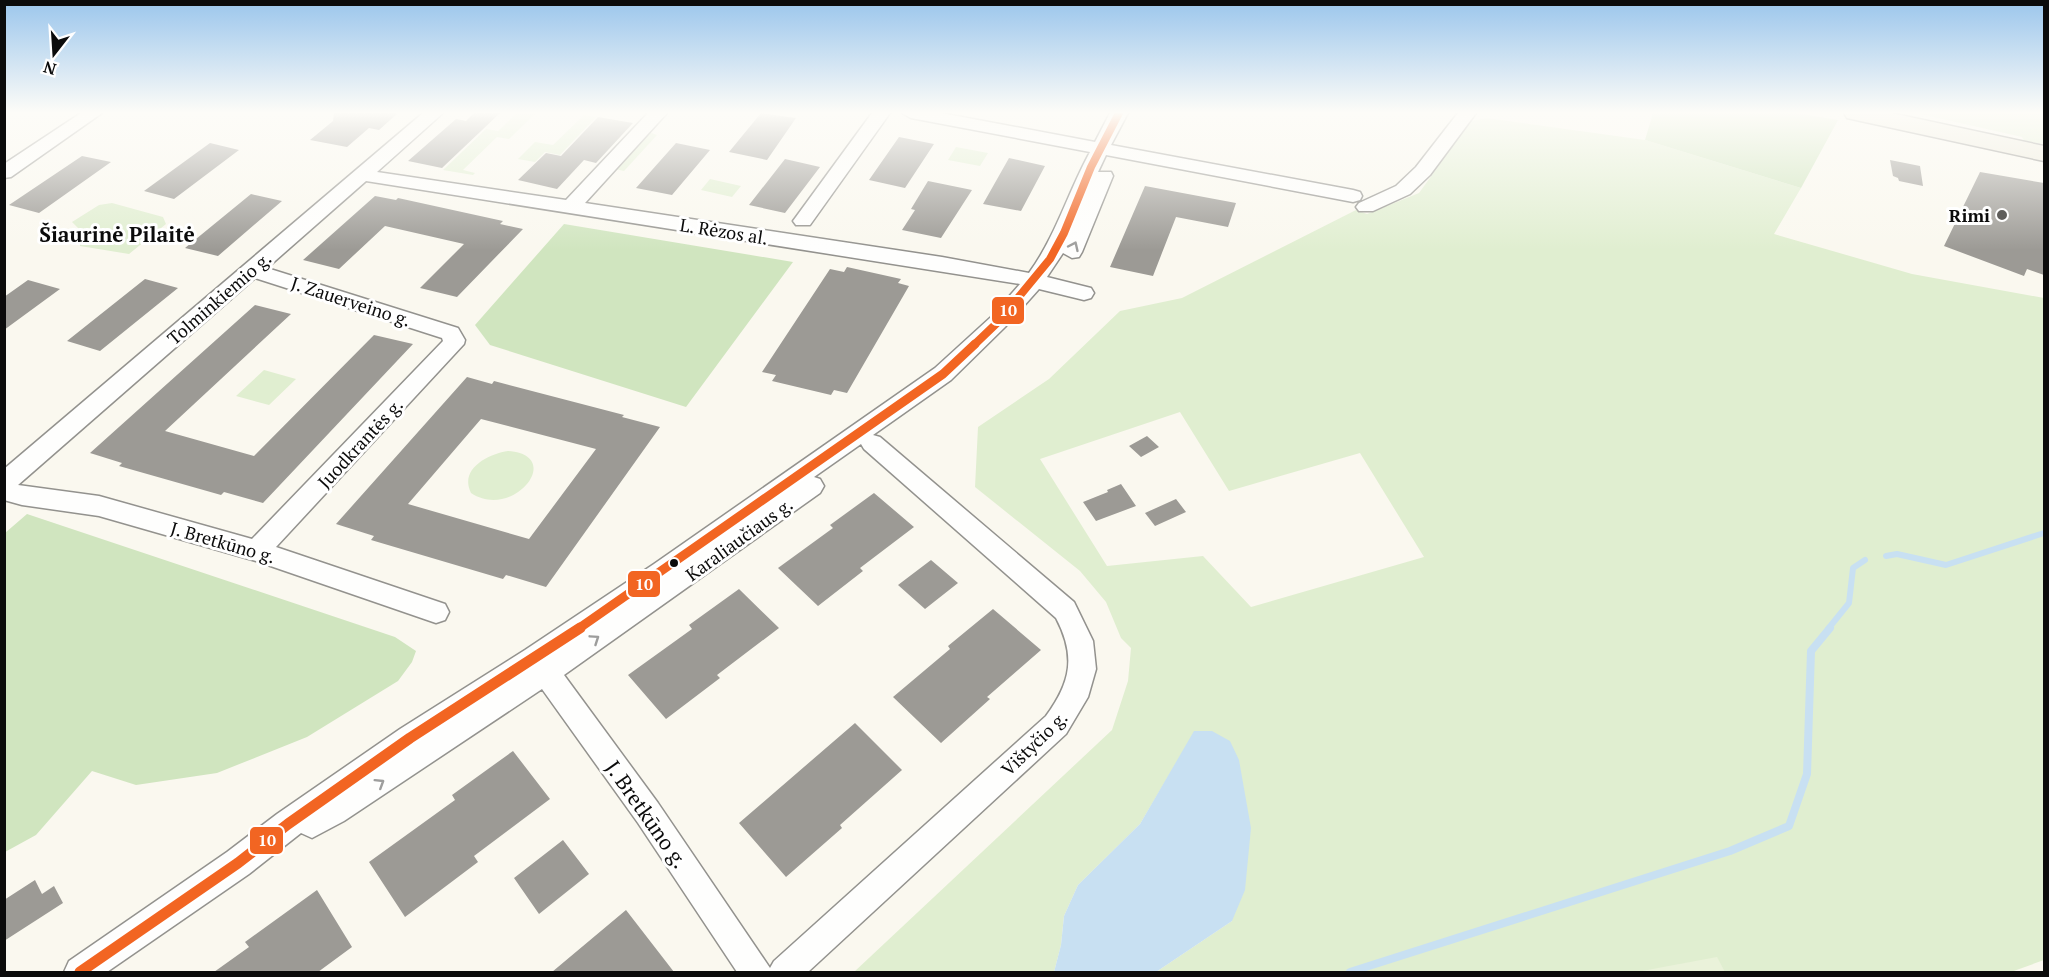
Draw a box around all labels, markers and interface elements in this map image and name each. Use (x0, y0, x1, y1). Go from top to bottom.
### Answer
north arrow (24, 24, 84, 84)
text: N (41, 56, 59, 81)
place label: Rimi (1949, 203, 1990, 227)
marker: Rimi (1995, 208, 2009, 222)
street label: L. Rėzos al. (678, 212, 770, 250)
district label: Šiaurinė Pilaitė (39, 220, 195, 248)
one-way arrow (1067, 242, 1079, 253)
street label: Tolminkiemio g. (162, 246, 276, 350)
street label: J. Zauerveino g. (288, 270, 414, 332)
line badge: 10 (991, 296, 1025, 325)
text: 10 (999, 299, 1017, 321)
street label: Juodkrantės g. (312, 393, 408, 493)
street label: Karaliaučiaus g. (681, 492, 797, 586)
street label: J. Bretkūno g. (168, 516, 278, 568)
unlabelled marker (668, 557, 680, 569)
line badge: 10 (627, 570, 661, 598)
text: 10 (635, 573, 653, 595)
one-way arrow (588, 635, 599, 646)
street label: Vištyčio g. (996, 705, 1072, 781)
street label: J. Bretkūno g. (600, 755, 694, 873)
one-way arrow (374, 779, 385, 790)
line badge: 10 (249, 826, 284, 855)
text: 10 (258, 829, 276, 851)

